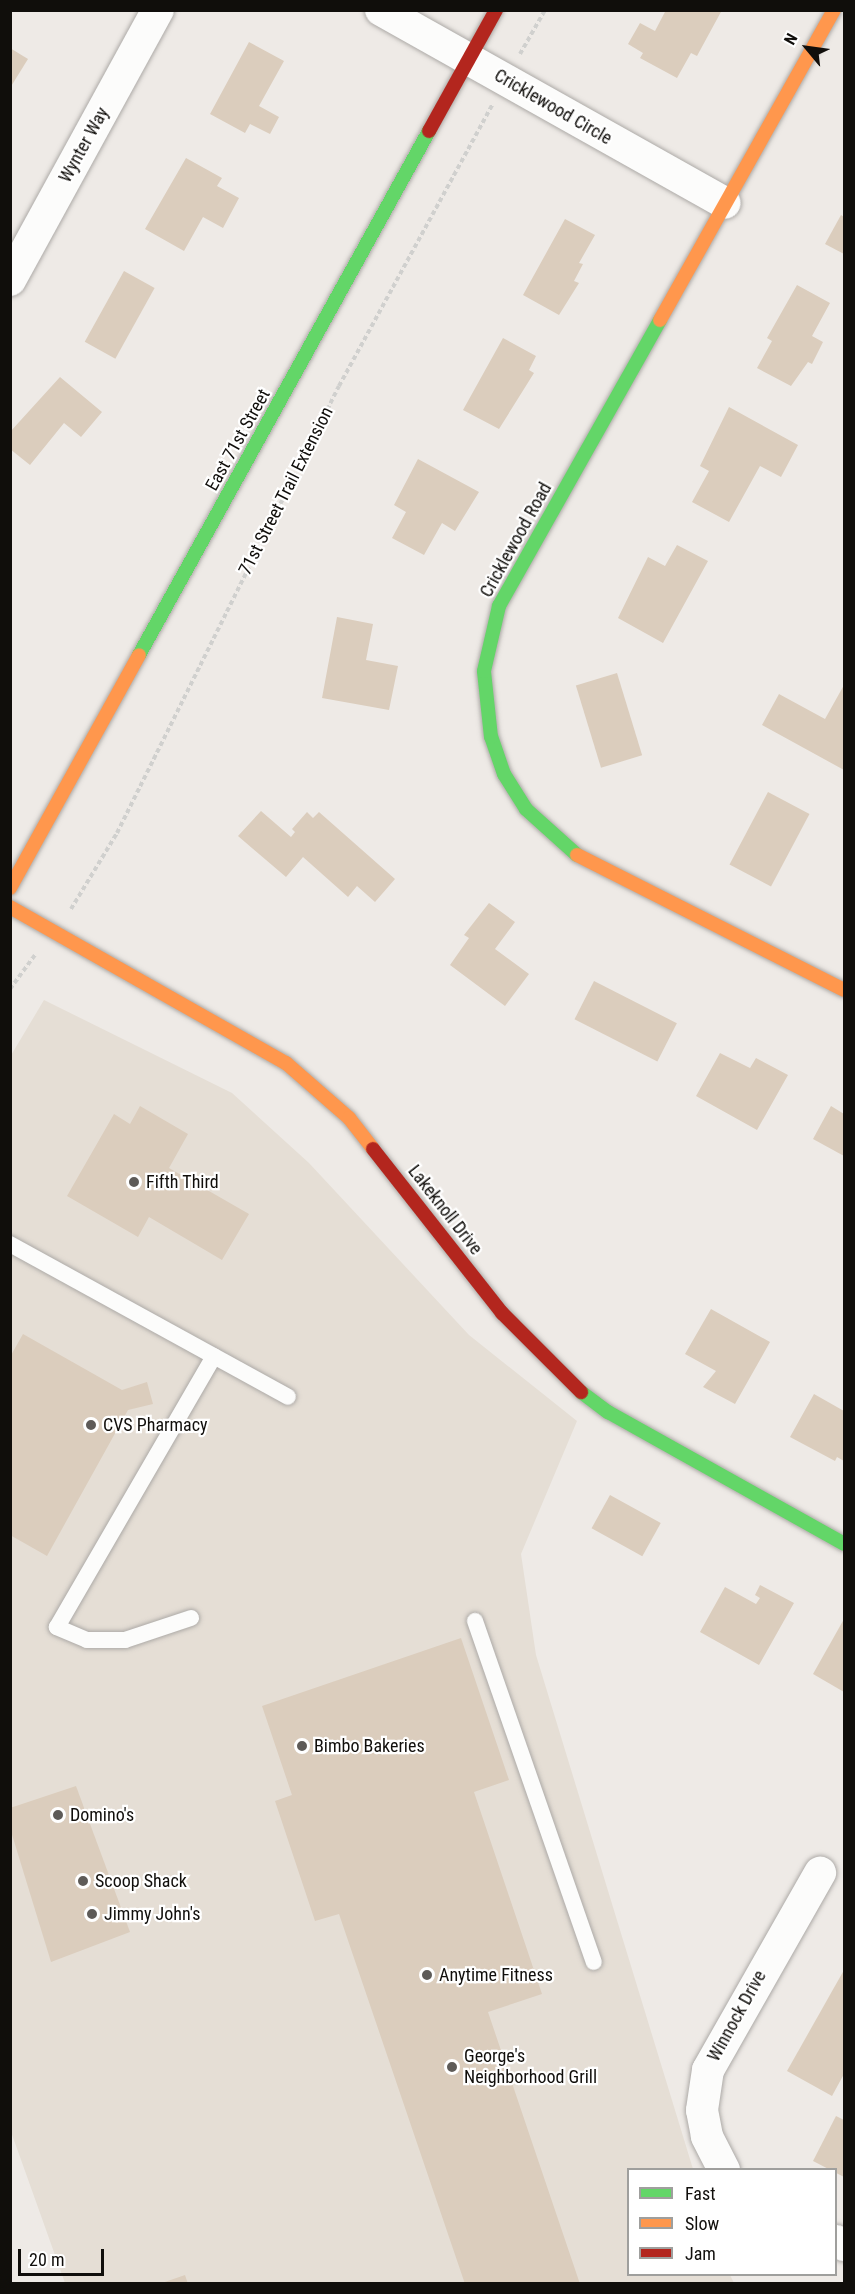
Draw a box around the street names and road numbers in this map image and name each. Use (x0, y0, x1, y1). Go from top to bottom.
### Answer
street label: Cricklewood Circle (490, 65, 616, 149)
street label: Wynter Way (55, 104, 113, 186)
street label: East 71st Street (201, 385, 275, 495)
street label: 71st Street Trail Extension (234, 403, 338, 579)
street label: Cricklewood Road (476, 479, 556, 601)
street label: Lakeknoll Drive (403, 1161, 487, 1259)
street label: Winnock Drive (703, 1967, 771, 2065)

